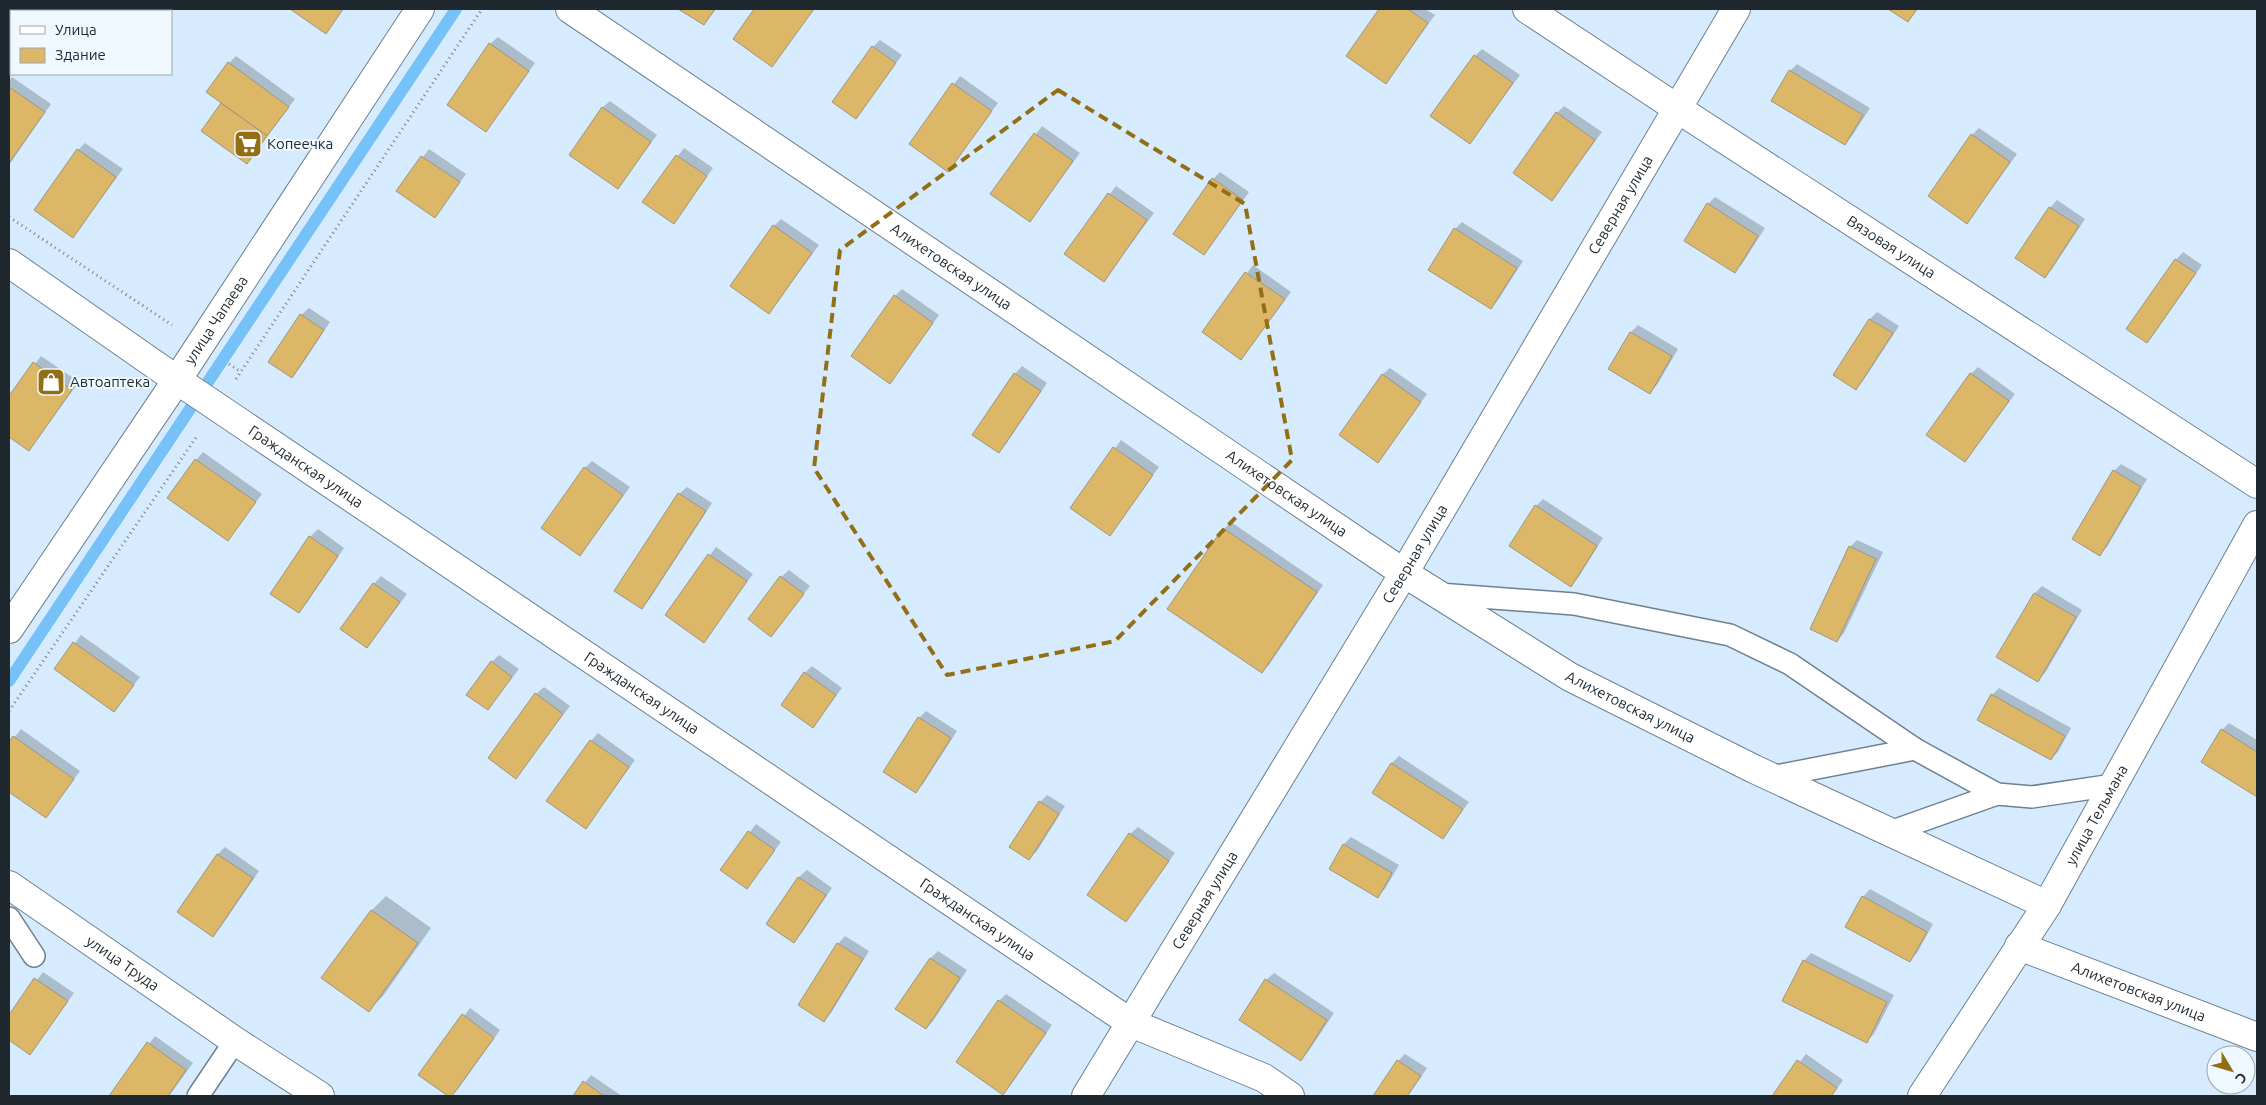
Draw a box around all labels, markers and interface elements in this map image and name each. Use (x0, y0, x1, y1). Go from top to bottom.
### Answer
legend (10, 10, 172, 75)
text: Улица (55, 21, 97, 38)
text: Здание (55, 46, 106, 63)
supermarket icon: Копеечка (233, 129, 263, 159)
place label: Копеечка (267, 135, 333, 152)
street label: Северная улица (1584, 152, 1656, 257)
street label: Вязовая улица (1844, 212, 1939, 282)
street label: Алихетовская улица (888, 219, 1015, 313)
street label: улица Чапаева (181, 272, 251, 367)
shop icon: Автоаптека (36, 367, 66, 397)
place label: Автоаптека (70, 373, 150, 390)
street label: Гражданская улица (245, 422, 367, 511)
street label: Алихетовская улица (1223, 446, 1351, 540)
street label: Северная улица (1379, 501, 1450, 606)
street label: Гражданская улица (581, 648, 702, 737)
street label: Алихетовская улица (1563, 667, 1698, 746)
street label: улица Тельмана (2062, 762, 2131, 868)
street label: Северная улица (1168, 848, 1241, 952)
street label: Гражданская улица (917, 874, 1038, 964)
street label: улица Труда (83, 932, 163, 994)
street label: Алихетовская улица (2069, 958, 2208, 1025)
north arrow (2206, 1045, 2256, 1095)
text: С (2232, 1070, 2250, 1086)

